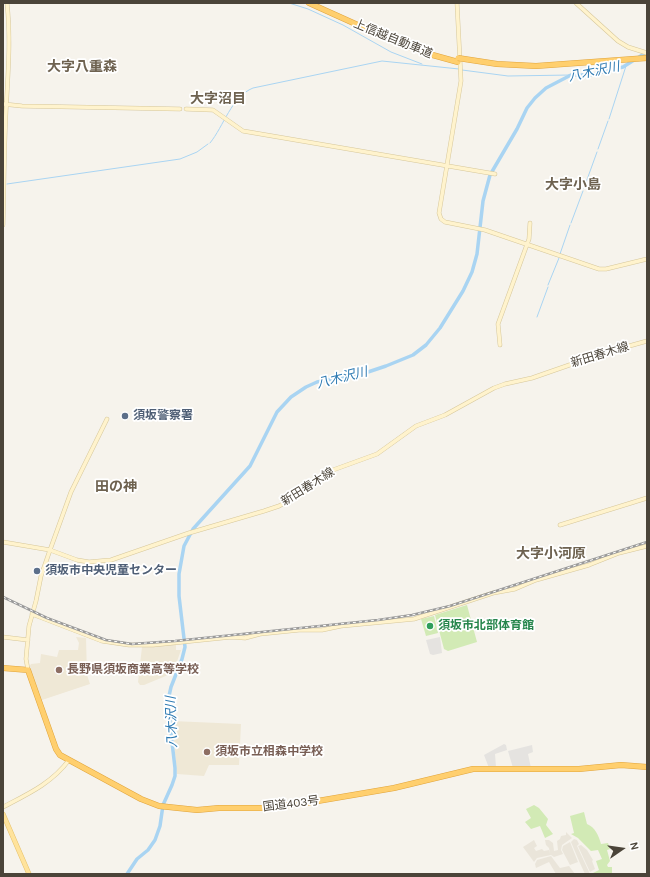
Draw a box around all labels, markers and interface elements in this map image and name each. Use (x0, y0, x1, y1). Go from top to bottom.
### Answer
street label: 上信越自動車道 (351, 17, 435, 61)
district label: 大字八重森 (47, 59, 117, 75)
water label: 八木沢川 (567, 59, 621, 85)
district label: 大字沼目 (190, 91, 246, 107)
district label: 大字小島 (545, 177, 601, 193)
street label: 新田春木線 (569, 339, 631, 371)
water label: 八木沢川 (315, 364, 369, 392)
place label: 須坂警察署 (133, 409, 193, 423)
marker: 須坂警察署 (120, 411, 130, 421)
street label: 新田春木線 (279, 465, 337, 509)
district label: 田の神 (95, 479, 137, 495)
district label: 大字小河原 (516, 546, 586, 562)
place label: 須坂市中央児童センター (45, 564, 177, 578)
marker: 須坂市中央児童センター (32, 566, 42, 576)
place label: 須坂市北部体育館 (438, 619, 534, 633)
marker: 須坂市北部体育館 (425, 621, 435, 631)
place label: 長野県須坂商業高等学校 (67, 663, 199, 677)
marker: 長野県須坂商業高等学校 (54, 665, 64, 675)
water label: 八木沢川 (163, 696, 181, 748)
place label: 須坂市立相森中学校 (215, 745, 323, 759)
marker: 須坂市立相森中学校 (202, 747, 212, 757)
street label: 国道403号 (262, 793, 320, 815)
north arrow (602, 829, 642, 869)
text: N (627, 841, 641, 851)

